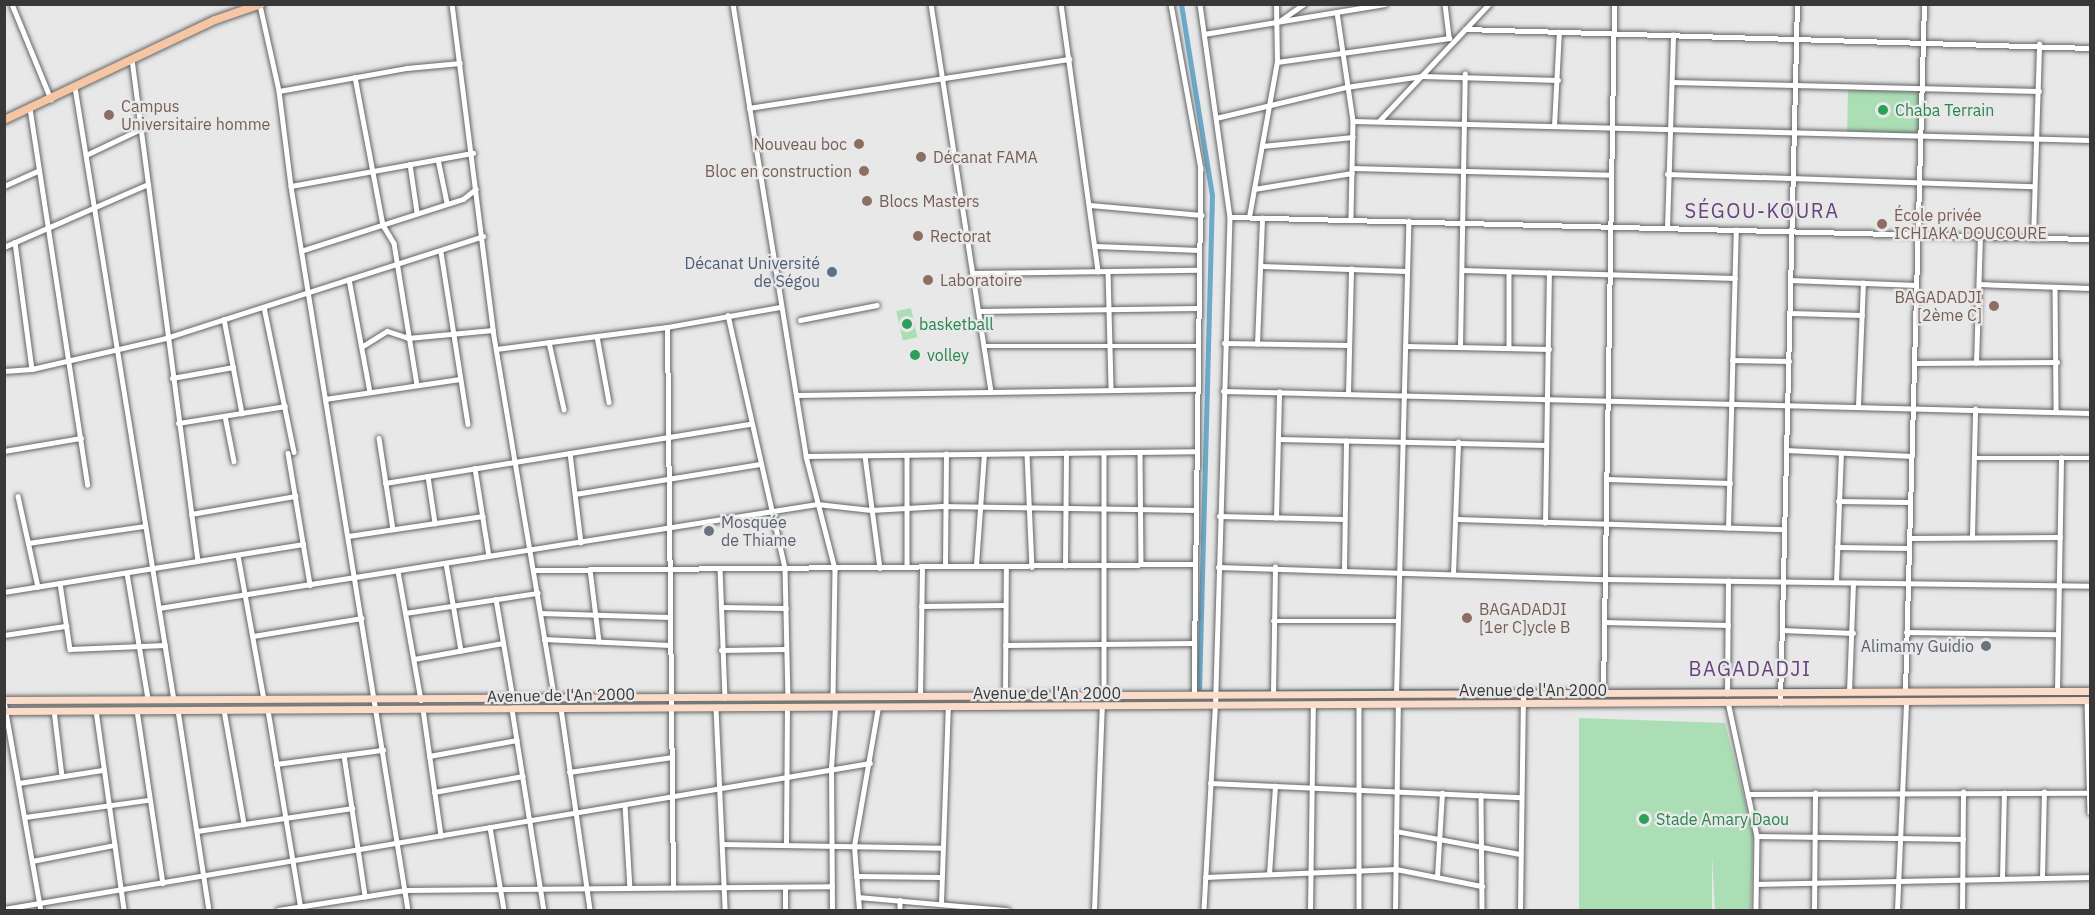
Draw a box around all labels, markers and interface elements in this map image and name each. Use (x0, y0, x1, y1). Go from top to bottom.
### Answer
place label: Campus Universitaire homme (121, 96, 270, 134)
place label: Chaba Terrain (1895, 100, 1994, 120)
marker: Chaba Terrain (1876, 103, 1890, 117)
marker: Campus Universitaire homme (102, 108, 116, 122)
place label: Nouveau boc (753, 134, 847, 154)
marker: Nouveau boc (852, 137, 866, 151)
place label: Décanat FAMA (933, 147, 1038, 167)
marker: Décanat FAMA (914, 150, 928, 164)
place label: Bloc en construction (705, 161, 852, 181)
marker: Bloc en construction (857, 164, 871, 178)
place label: Blocs Masters (879, 191, 980, 211)
marker: Blocs Masters (860, 194, 874, 208)
district label: SÉGOU-KOURA (1685, 198, 1839, 222)
place label: École privée ICHIAKA DOUCOURE (1894, 205, 2047, 243)
marker: École privée ICHIAKA DOUCOURE (1875, 217, 1889, 231)
place label: Rectorat (930, 226, 991, 246)
marker: Rectorat (911, 229, 925, 243)
place label: Décanat Université de Ségou (684, 253, 820, 291)
marker: Décanat Université de Ségou (825, 265, 839, 279)
place label: Laboratoire (940, 270, 1022, 290)
marker: Laboratoire (921, 273, 935, 287)
place label: BAGADADJI [2ème C] (1894, 287, 1982, 325)
marker: BAGADADJI [2ème C] (1987, 299, 2001, 313)
place label: basketball (919, 314, 994, 334)
marker: basketball (900, 317, 914, 331)
place label: volley (927, 345, 969, 365)
marker: volley (908, 348, 922, 362)
place label: Mosquée de Thiame (721, 512, 796, 550)
marker: Mosquée de Thiame (702, 524, 716, 538)
place label: BAGADADJI [1er C]ycle B (1479, 599, 1570, 637)
marker: BAGADADJI [1er C]ycle B (1460, 611, 1474, 625)
place label: Alimamy Guidio (1861, 636, 1974, 656)
marker: Alimamy Guidio (1979, 639, 1993, 653)
district label: BAGADADJI (1689, 656, 1811, 680)
street label: Avenue de l'An 2000 (1459, 680, 1607, 700)
street label: Avenue de l'An 2000 (973, 683, 1121, 703)
street label: Avenue de l'An 2000 (487, 684, 635, 706)
place label: Stade Amary Daou (1656, 809, 1789, 829)
marker: Stade Amary Daou (1637, 812, 1651, 826)

